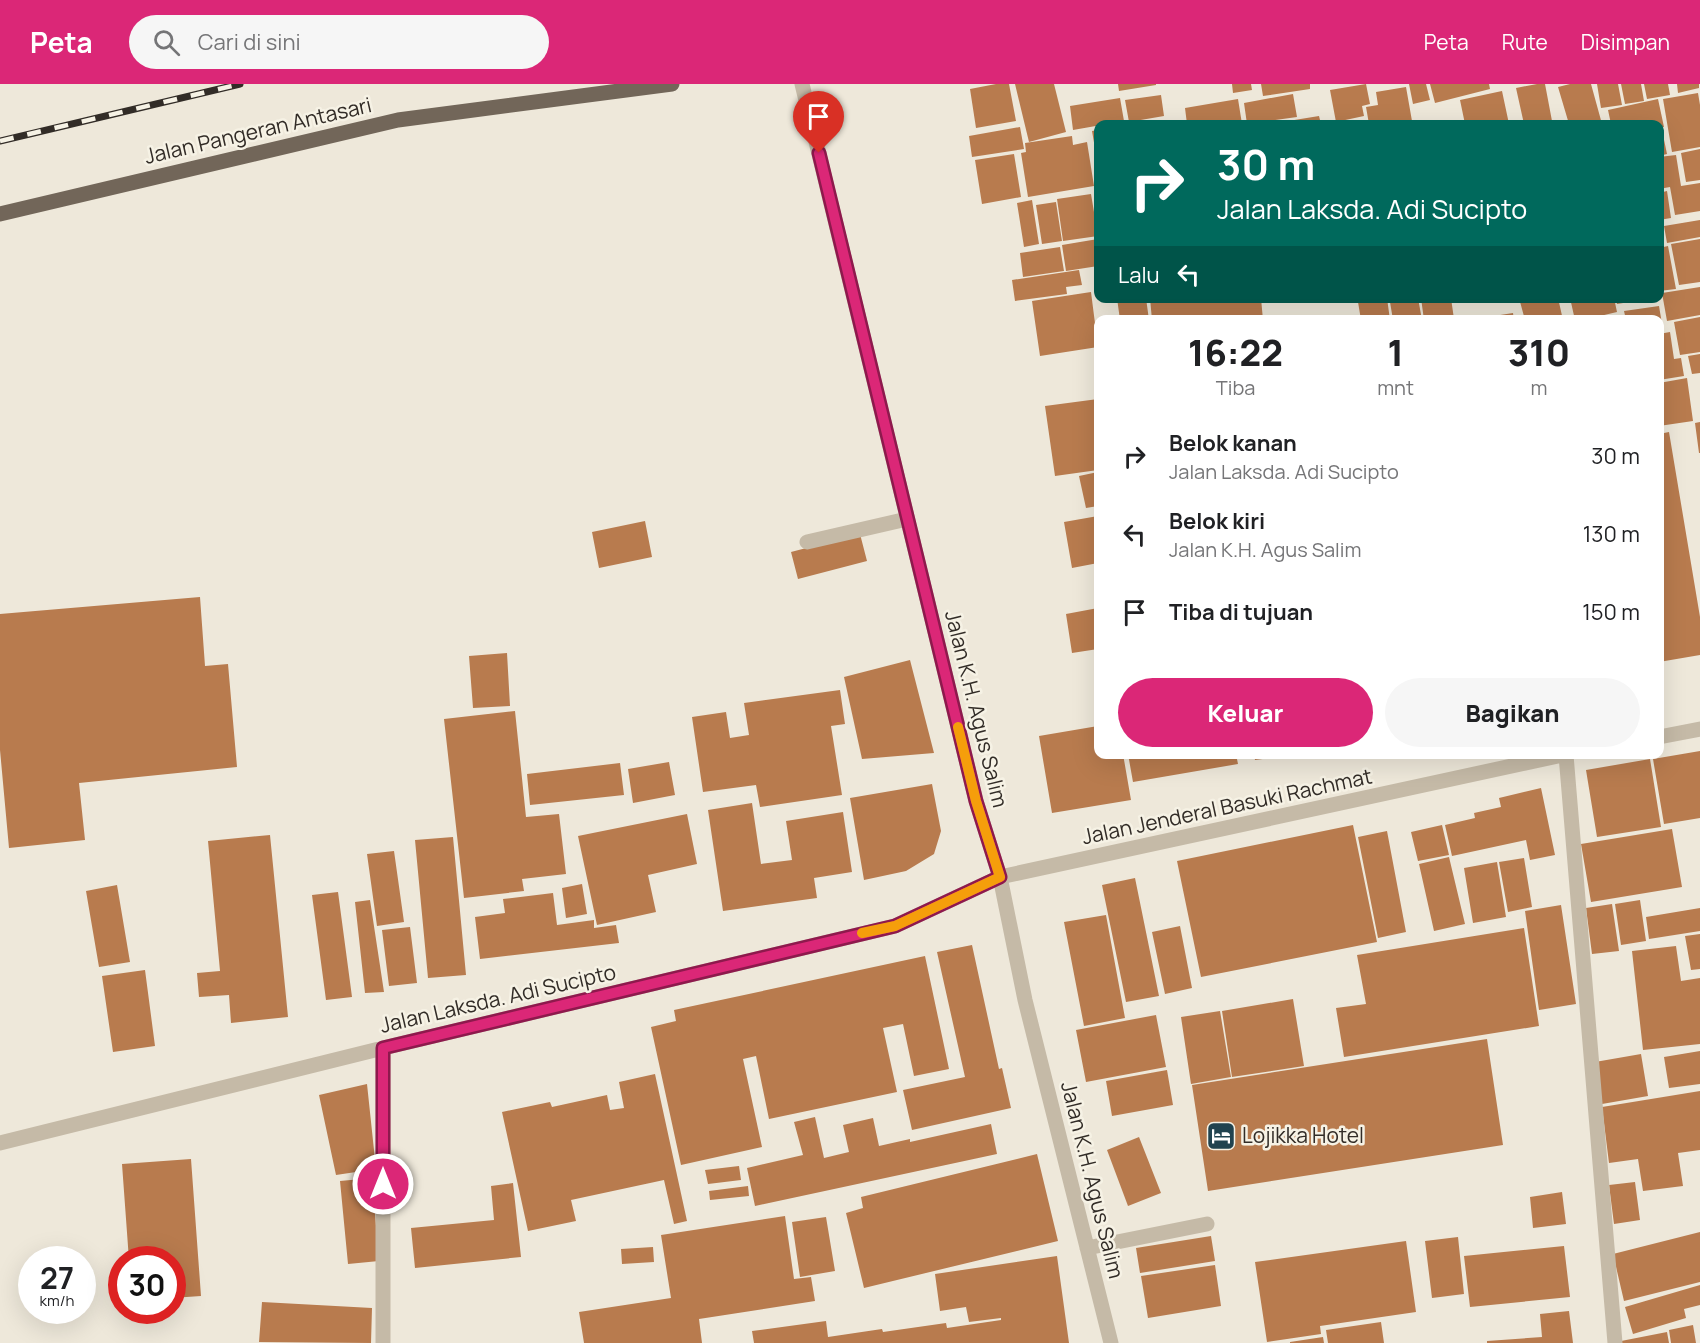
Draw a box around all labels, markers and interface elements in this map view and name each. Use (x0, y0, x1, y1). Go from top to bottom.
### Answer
search box (129, 15, 549, 69)
text: Peta (30, 23, 93, 61)
icon: search (150, 26, 183, 59)
text: Cari di sini (198, 27, 301, 57)
text: Peta (1424, 28, 1469, 56)
text: Rute (1502, 28, 1548, 56)
text: Disimpan (1581, 28, 1670, 56)
street label: Jalan Pangeran Antasari (141, 90, 374, 170)
pin (793, 91, 844, 153)
icon: arrive (802, 100, 835, 133)
text: 30 m (1217, 135, 1315, 193)
icon: right (1118, 144, 1196, 222)
text: Jalan Laksda. Adi Sucipto (1217, 190, 1527, 227)
icon: left (1172, 258, 1205, 291)
text: Lalu (1118, 260, 1160, 290)
text: 16:22 (1188, 328, 1283, 377)
text: 1 (1387, 328, 1404, 377)
text: 310 (1508, 328, 1570, 377)
text: Tiba (1216, 374, 1255, 401)
text: mnt (1377, 374, 1414, 401)
text: m (1530, 374, 1547, 401)
text: Belok kanan (1169, 428, 1297, 458)
icon: right (1118, 440, 1151, 473)
text: 30 m (1591, 441, 1640, 471)
text: Jalan Laksda. Adi Sucipto (1169, 458, 1399, 485)
text: Belok kiri (1169, 506, 1265, 536)
icon: left (1118, 518, 1151, 551)
text: 130 m (1583, 519, 1640, 549)
text: Jalan K.H. Agus Salim (1169, 536, 1361, 563)
icon: arrive (1118, 596, 1151, 629)
text: Tiba di tujuan (1169, 597, 1313, 627)
text: 150 m (1582, 597, 1640, 627)
street label: Jalan K.H. Agus Salim (939, 607, 1015, 810)
button: Keluar (1118, 678, 1373, 747)
button: Bagikan (1385, 678, 1640, 747)
street label: Jalan Jenderal Basuki Rachmat (1079, 762, 1374, 850)
street label: Jalan Laksda. Adi Sucipto (377, 957, 618, 1039)
street label: Jalan K.H. Agus Salim (1055, 1078, 1131, 1281)
hotel icon: Lojikka Hotel (1205, 1120, 1237, 1152)
place label: Lojikka Hotel (1242, 1121, 1364, 1149)
position arrow (351, 1152, 415, 1216)
speed limit sign: 30 (108, 1246, 186, 1324)
text: 27 (40, 1257, 74, 1298)
text: km/h (40, 1290, 74, 1311)

